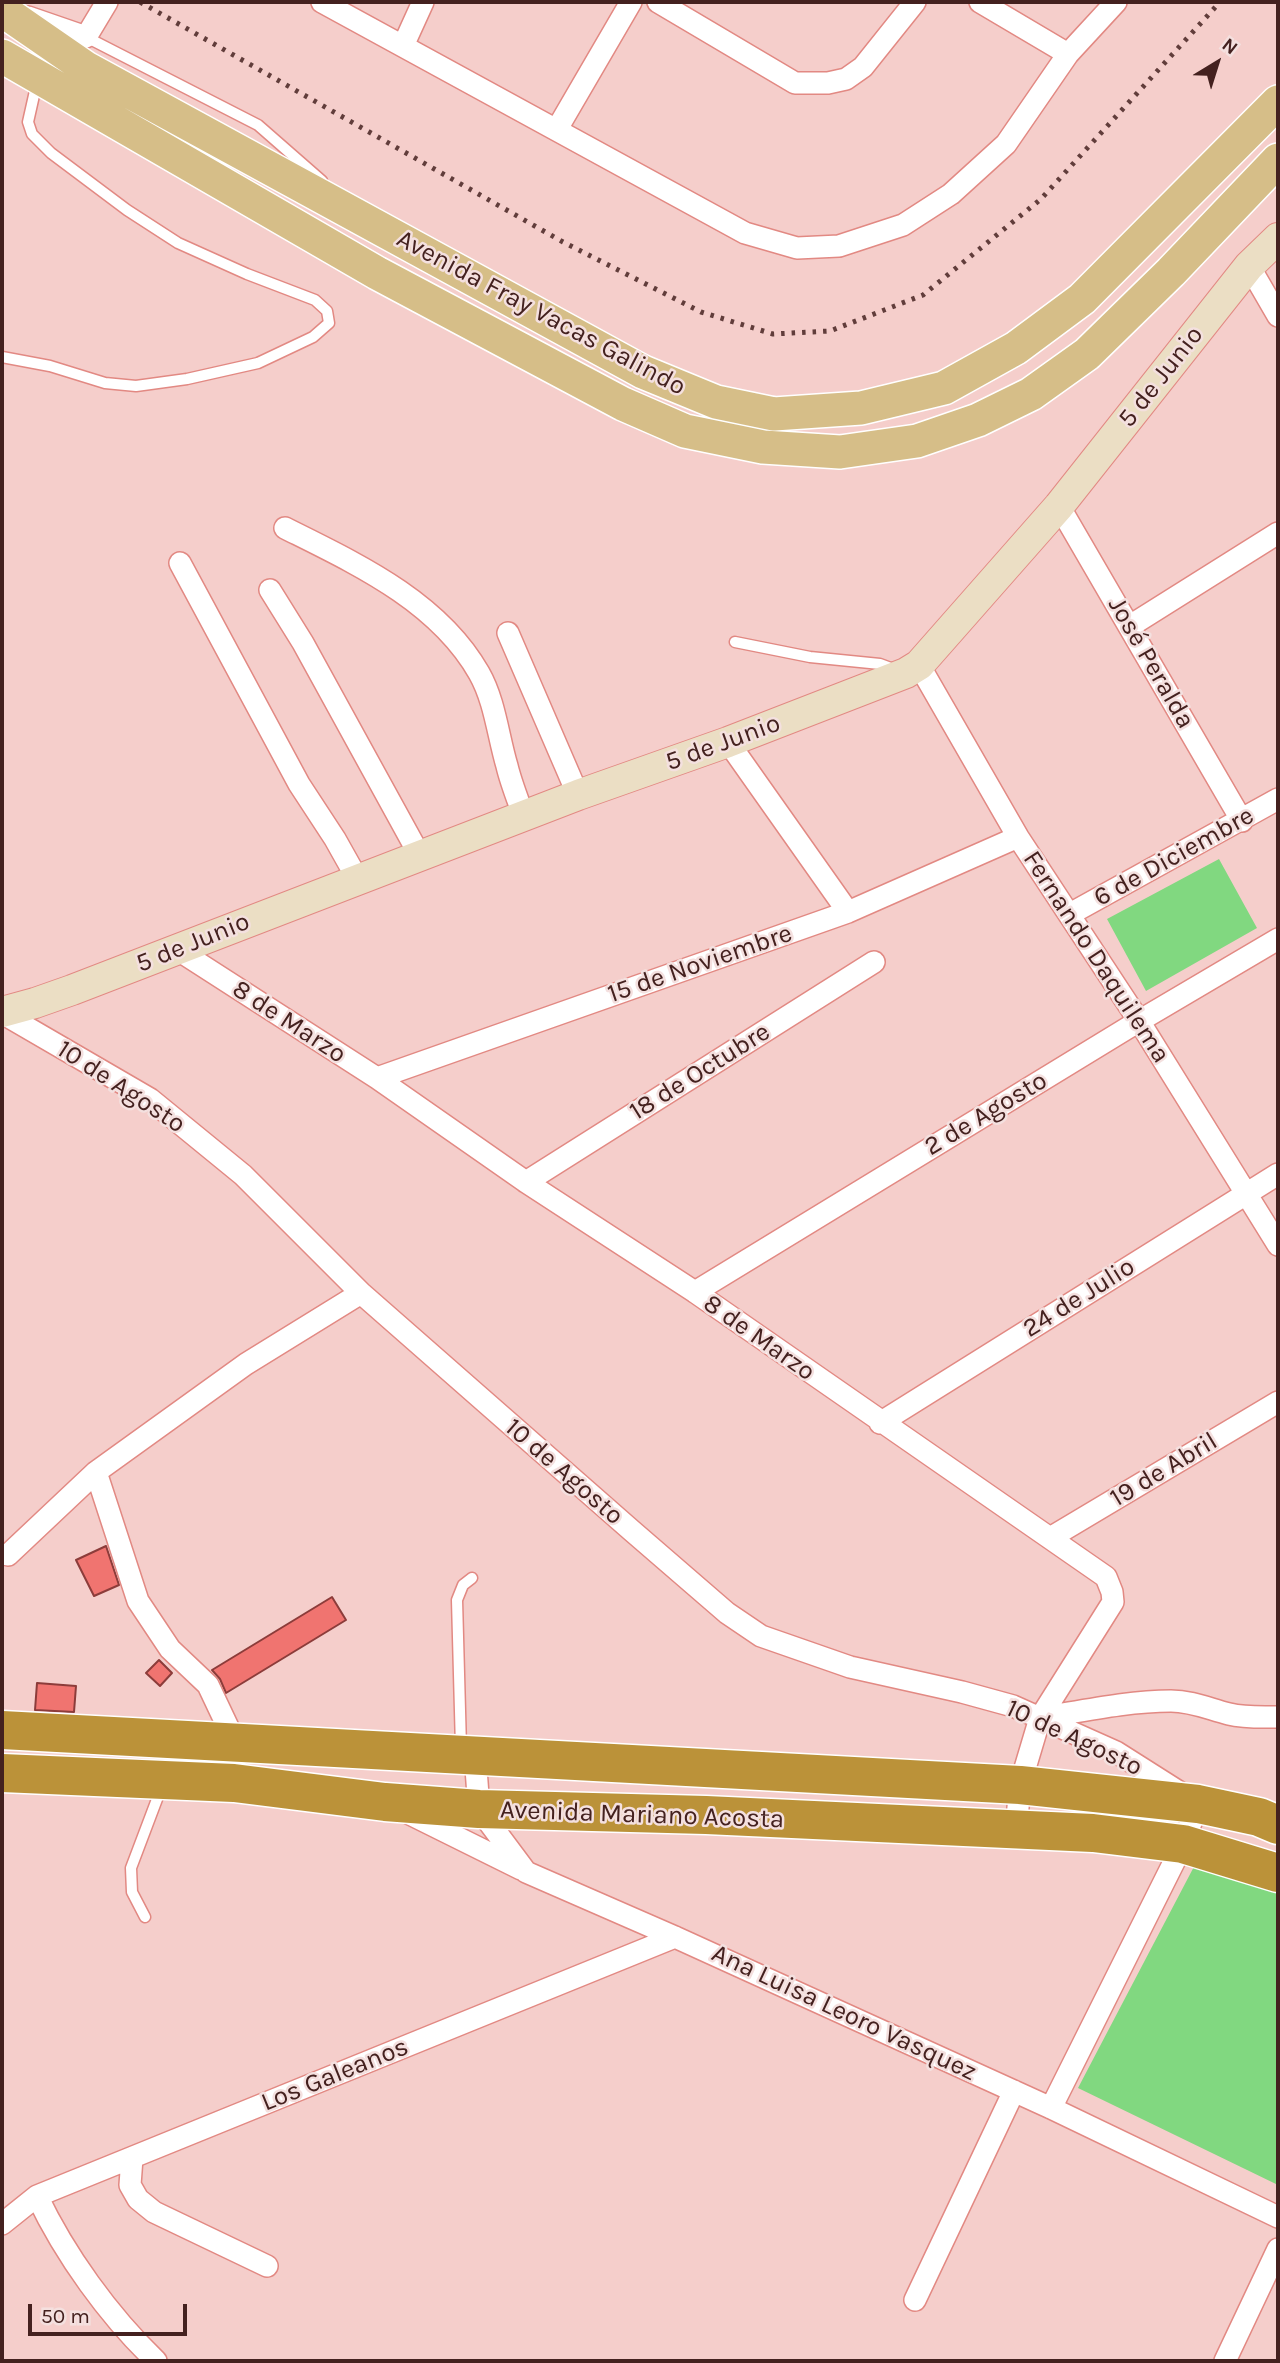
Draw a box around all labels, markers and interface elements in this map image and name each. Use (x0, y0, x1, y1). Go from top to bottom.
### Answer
north arrow (1182, 28, 1252, 98)
text: N (1218, 34, 1242, 59)
street label: Avenida Fray Vacas Galindo (391, 223, 691, 403)
street label: 5 de Junio (1112, 320, 1210, 434)
street label: José Peralda (1101, 592, 1201, 734)
street label: 5 de Junio (661, 708, 785, 778)
street label: 6 de Diciembre (1089, 800, 1259, 914)
street label: Fernando Daquilema (1016, 845, 1176, 1069)
street label: 5 de Junio (132, 906, 254, 980)
street label: 15 de Noviembre (604, 918, 796, 1010)
street label: 8 de Marzo (226, 974, 352, 1070)
street label: 18 de Octubre (624, 1016, 776, 1128)
street label: 10 de Agosto (51, 1034, 191, 1140)
street label: 2 de Agosto (919, 1065, 1053, 1163)
street label: 24 de Julio (1017, 1251, 1141, 1345)
street label: 8 de Marzo (697, 1288, 821, 1388)
street label: 10 de Agosto (498, 1412, 630, 1532)
street label: 19 de Abril (1105, 1426, 1223, 1514)
street label: 10 de Agosto (1001, 1693, 1147, 1783)
street label: Avenida Mariano Acosta (499, 1794, 785, 1836)
street label: Ana Luisa Leoro Vasquez (707, 1938, 981, 2088)
street label: Los Galeanos (257, 2031, 413, 2119)
scale bar (32, 2290, 191, 2334)
text: 50 m (41, 2304, 90, 2328)

